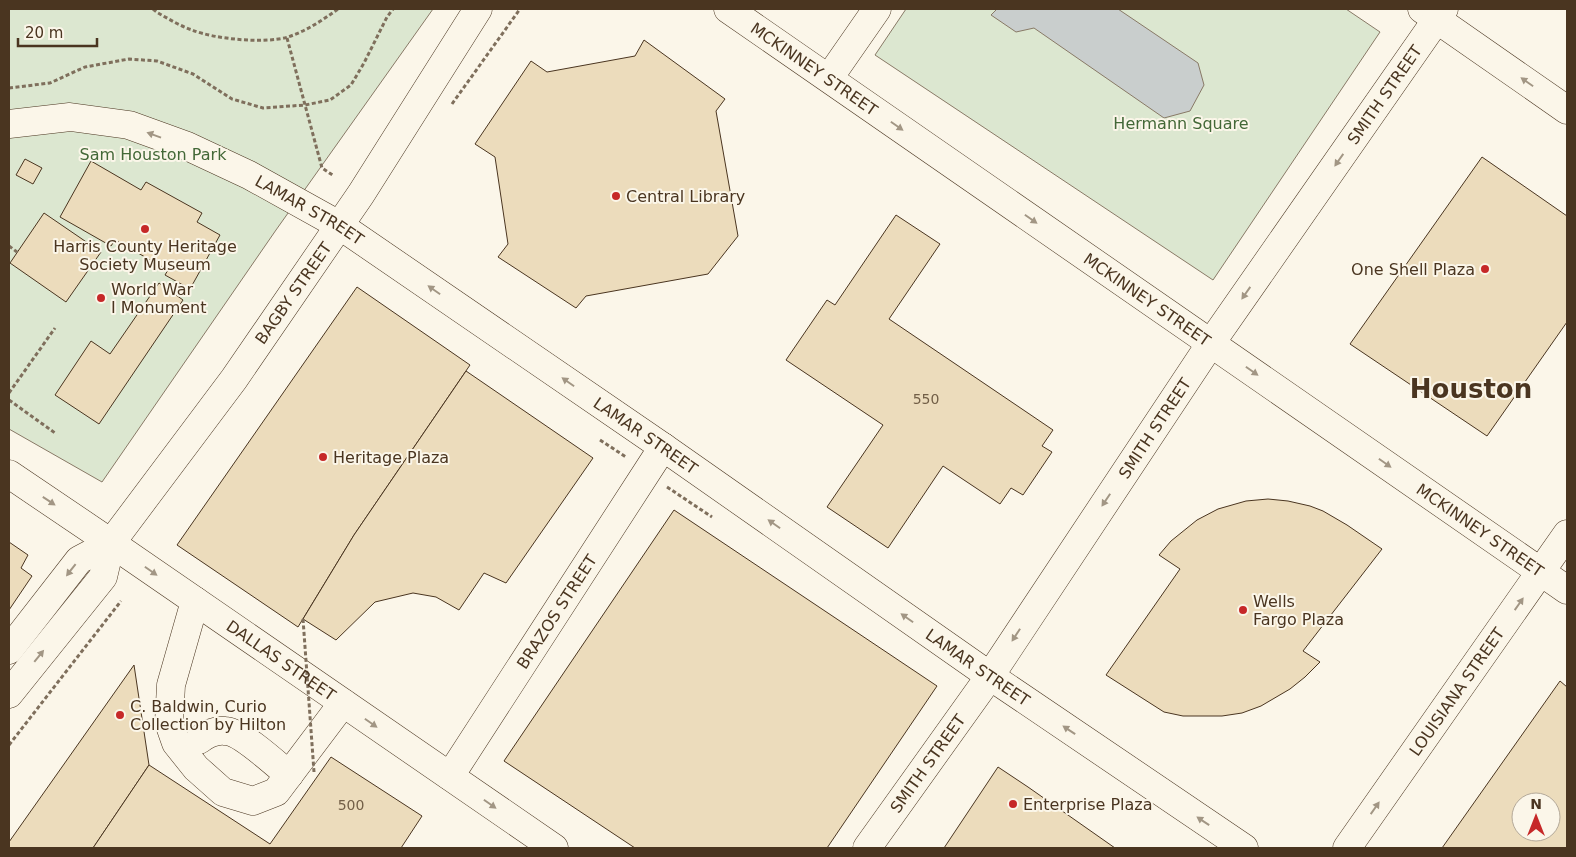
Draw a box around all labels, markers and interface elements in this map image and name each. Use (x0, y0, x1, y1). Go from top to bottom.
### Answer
scale bar (18, 15, 96, 47)
street label: MCKINNEY STREET (747, 19, 881, 120)
text: 20 m (25, 24, 63, 42)
street label: SMITH STREET (1344, 41, 1426, 148)
one-way arrow (1520, 77, 1534, 87)
park label: Hermann Square (1113, 114, 1249, 133)
one-way arrow (891, 121, 904, 131)
one-way arrow (146, 130, 161, 138)
park label: Sam Houston Park (80, 145, 227, 164)
one-way arrow (1334, 153, 1344, 166)
street label: LAMAR STREET (252, 171, 367, 249)
place label: Central Library (626, 187, 745, 206)
marker: Central Library (610, 190, 622, 202)
one-way arrow (1024, 214, 1038, 224)
marker: Harris County Heritage Society Museum (139, 223, 151, 235)
place label: Harris County Heritage Society Museum (53, 237, 237, 274)
street label: BAGBY STREET (251, 238, 336, 348)
street label: MCKINNEY STREET (1080, 249, 1214, 350)
place label: One Shell Plaza (1351, 260, 1475, 279)
marker: One Shell Plaza (1479, 263, 1491, 275)
place label: World War I Monument (111, 280, 207, 317)
one-way arrow (428, 285, 441, 295)
one-way arrow (1241, 286, 1251, 300)
marker: World War I Monument (95, 292, 107, 304)
one-way arrow (1245, 366, 1258, 376)
street label: SMITH STREET (1115, 374, 1195, 482)
district label: Houston (1410, 374, 1532, 404)
one-way arrow (561, 377, 575, 387)
house number: 550 (913, 391, 939, 407)
street label: LAMAR STREET (590, 393, 701, 478)
place label: Heritage Plaza (333, 448, 449, 467)
marker: Heritage Plaza (317, 451, 329, 463)
one-way arrow (1378, 458, 1392, 468)
street label: MCKINNEY STREET (1413, 480, 1547, 581)
one-way arrow (1101, 493, 1111, 507)
one-way arrow (43, 496, 56, 506)
one-way arrow (767, 519, 780, 529)
street label: BRAZOS STREET (513, 551, 601, 672)
one-way arrow (66, 563, 77, 576)
one-way arrow (144, 566, 158, 576)
place label: Wells Fargo Plaza (1253, 592, 1344, 629)
one-way arrow (1514, 597, 1524, 611)
marker: Wells Fargo Plaza (1237, 604, 1249, 616)
one-way arrow (900, 613, 914, 623)
street label: DALLAS STREET (223, 616, 339, 705)
street label: LOUISIANA STREET (1406, 624, 1509, 760)
street label: LAMAR STREET (922, 625, 1033, 710)
one-way arrow (1011, 628, 1020, 642)
one-way arrow (34, 650, 45, 663)
place label: C. Baldwin, Curio Collection by Hilton (130, 697, 286, 734)
marker: C. Baldwin, Curio Collection by Hilton (114, 709, 126, 721)
street label: SMITH STREET (886, 711, 970, 817)
one-way arrow (365, 718, 378, 728)
one-way arrow (1062, 725, 1076, 734)
north arrow (1511, 792, 1561, 842)
place label: Enterprise Plaza (1023, 795, 1153, 814)
text: N (1530, 796, 1542, 812)
house number: 500 (338, 797, 364, 813)
marker: Enterprise Plaza (1007, 798, 1019, 810)
one-way arrow (483, 799, 497, 809)
one-way arrow (1370, 802, 1380, 815)
one-way arrow (1197, 816, 1210, 826)

